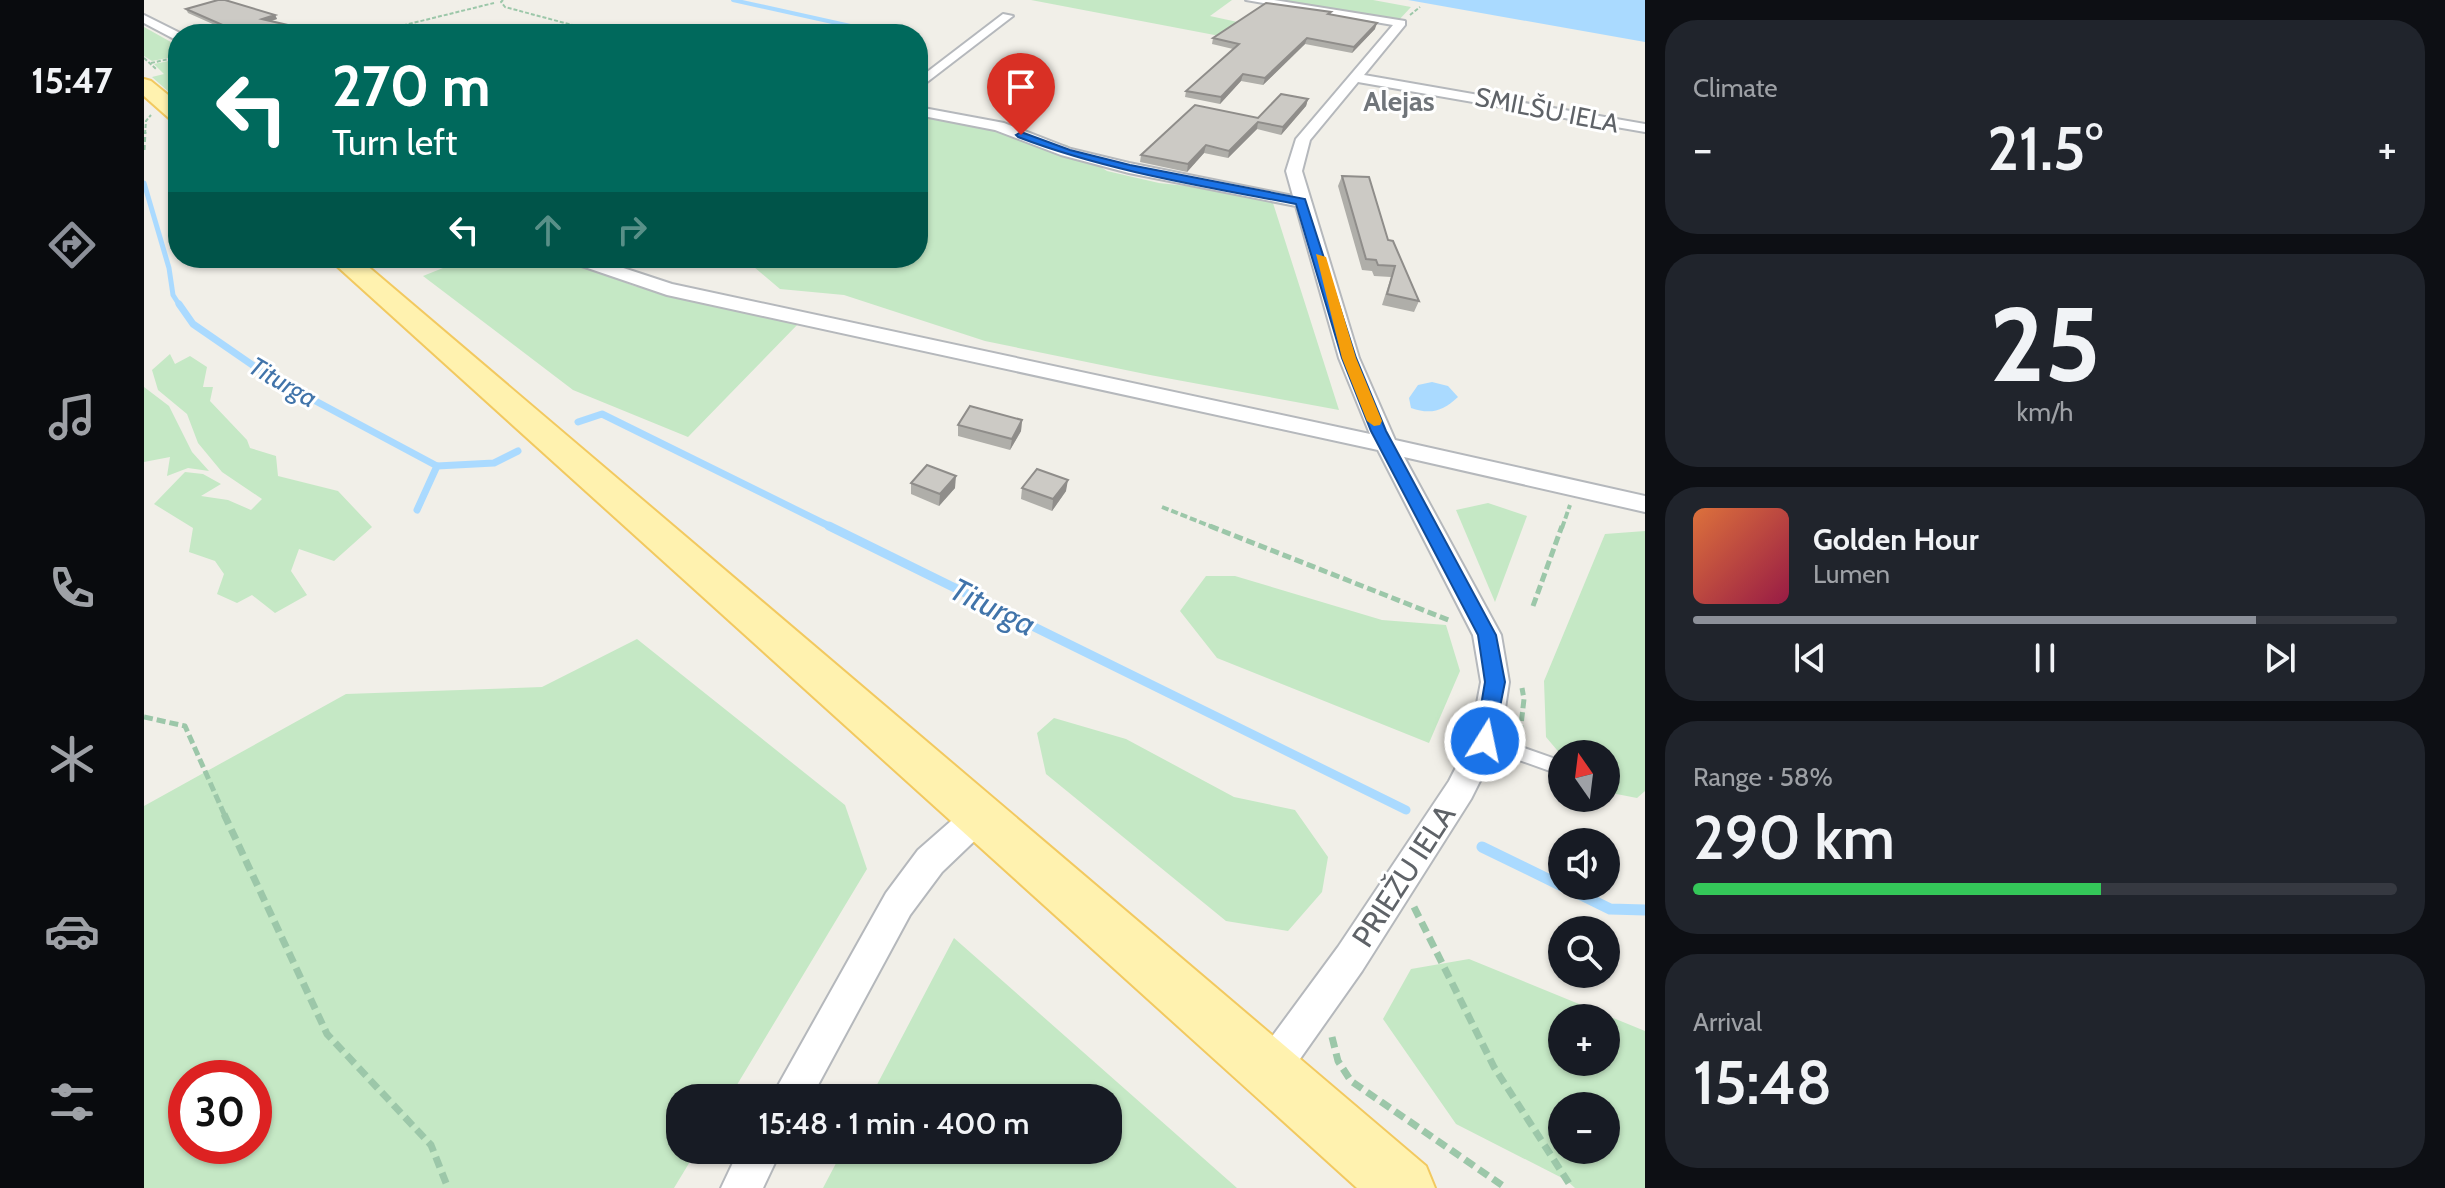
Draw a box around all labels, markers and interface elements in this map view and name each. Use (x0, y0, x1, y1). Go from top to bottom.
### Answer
text: 270 m (332, 52, 490, 120)
pin (987, 53, 1055, 135)
icon: left (200, 56, 304, 160)
text: 15:47 (31, 58, 113, 102)
icon: arrive (999, 65, 1043, 109)
text: Climate (1693, 72, 1778, 104)
street label: SMILŠU IELA (1472, 80, 1622, 140)
district label: Alejas (1363, 84, 1435, 118)
text: 21.5° (1987, 112, 2103, 185)
text: Turn left (332, 120, 457, 164)
text: − (1693, 122, 1712, 175)
text: + (2378, 122, 2397, 175)
icon: left (442, 208, 486, 252)
icon: ahead (526, 208, 570, 252)
icon: right (610, 208, 654, 252)
icon: directions (44, 217, 100, 273)
text: 25 (1990, 281, 2100, 407)
water label: Titurga (243, 350, 323, 414)
icon: music (44, 389, 100, 445)
text: km/h (2017, 396, 2073, 428)
text: Golden Hour (1813, 521, 1979, 558)
text: Lumen (1813, 558, 1890, 590)
icon: phone (44, 560, 100, 616)
water label: Titurga (944, 569, 1042, 644)
icon: previous (1788, 636, 1832, 680)
icon: pause (2023, 636, 2067, 680)
icon: next (2258, 636, 2302, 680)
position arrow (1443, 699, 1527, 783)
icon: climate (44, 731, 100, 787)
north arrow (1548, 740, 1620, 812)
map controls (1548, 740, 1620, 1164)
text: Range · 58% (1693, 761, 1833, 793)
street label: PRIEŽU IELA (1344, 797, 1464, 954)
text: 290 km (1693, 801, 1895, 874)
button: sound (1548, 828, 1620, 900)
icon: car (44, 903, 100, 959)
button: search (1548, 916, 1620, 988)
button: + (1548, 1004, 1620, 1076)
text: Arrival (1693, 1006, 1762, 1038)
text: 15:48 (1693, 1046, 1832, 1119)
speed limit sign: 30 (168, 1060, 272, 1164)
icon: filters (44, 1074, 100, 1130)
button: − (1548, 1092, 1620, 1164)
text: 15:48 · 1 min · 400 m (759, 1105, 1029, 1142)

